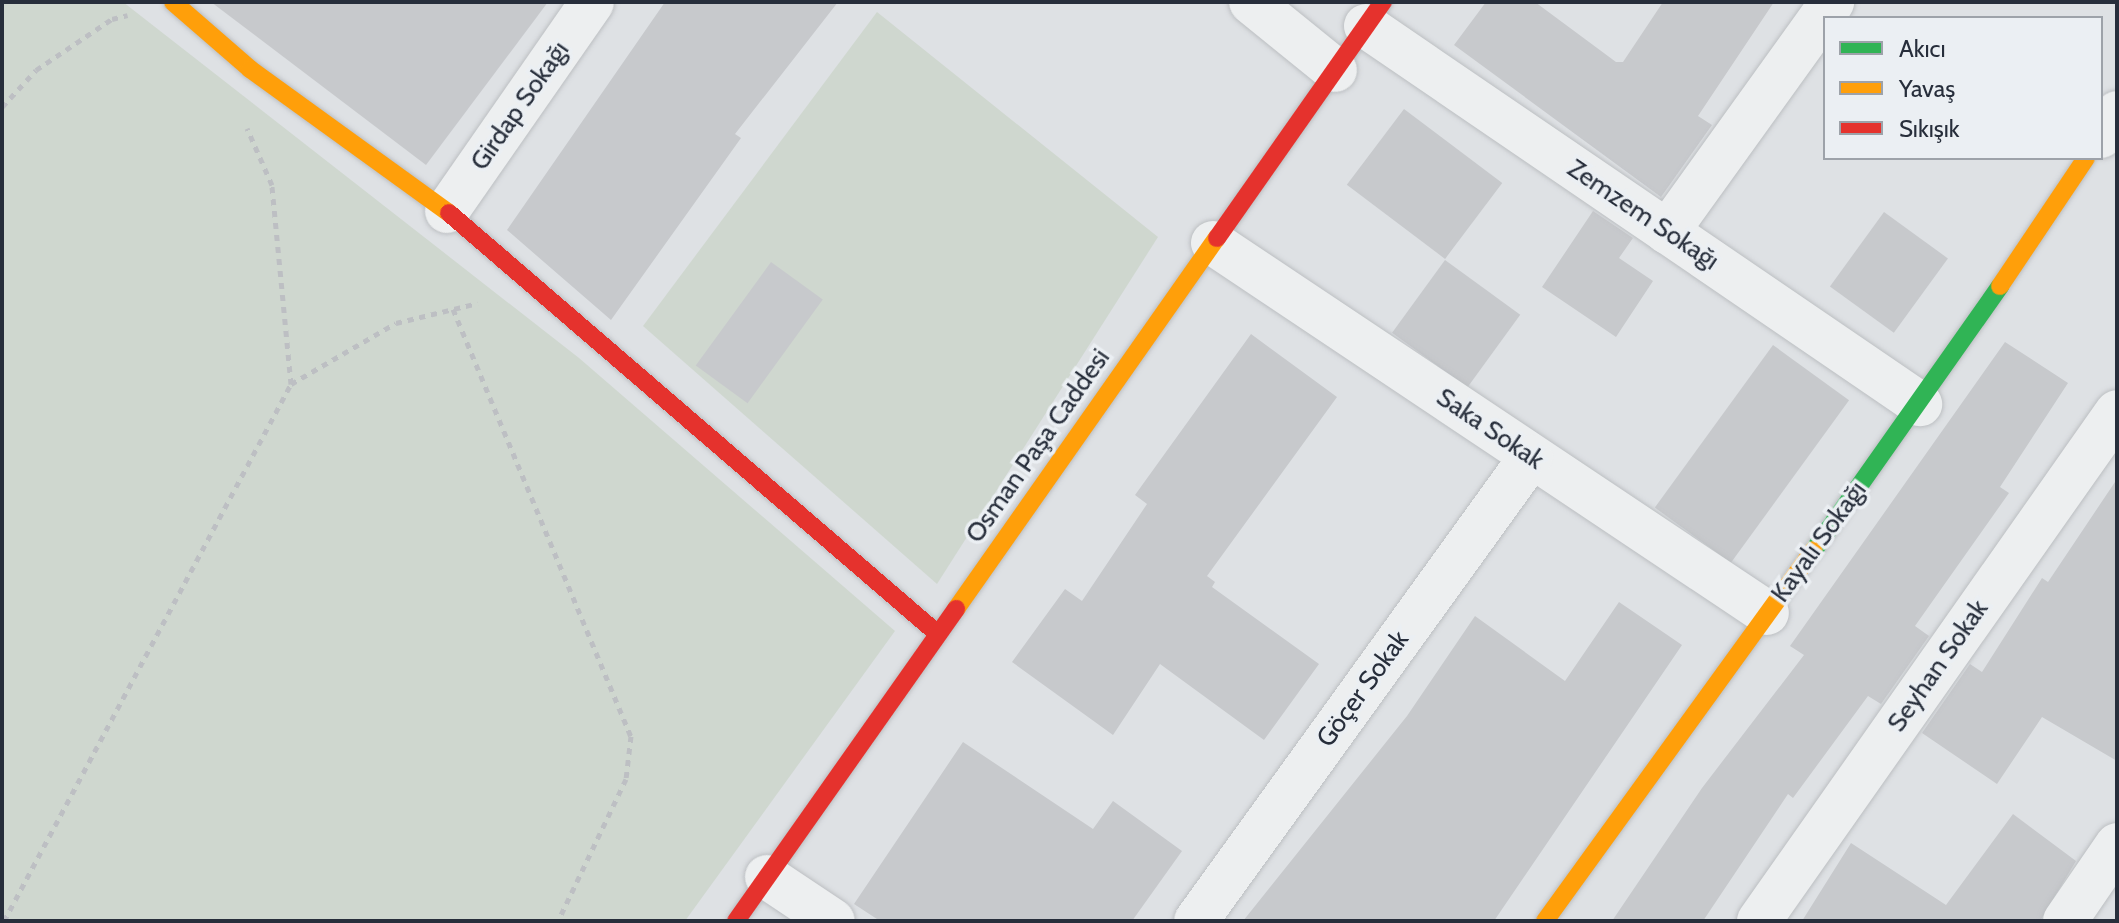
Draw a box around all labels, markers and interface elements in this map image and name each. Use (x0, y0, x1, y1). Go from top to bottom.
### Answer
legend (1823, 16, 2103, 160)
text: Akıcı (1899, 34, 1946, 63)
street label: Girdap Sokağı (464, 36, 576, 176)
text: Yavaş (1899, 74, 1955, 103)
text: Sıkışık (1899, 114, 1960, 143)
street label: Zemzem Sokağı (1562, 153, 1724, 277)
street label: Osman Paşa Caddesi (959, 343, 1117, 549)
street label: Saka Sokak (1430, 382, 1550, 476)
street label: Kayalı Sokağı (1765, 476, 1873, 608)
street label: Seyhan Sokak (1881, 594, 1995, 738)
street label: Göçer Sokak (1310, 625, 1416, 753)

